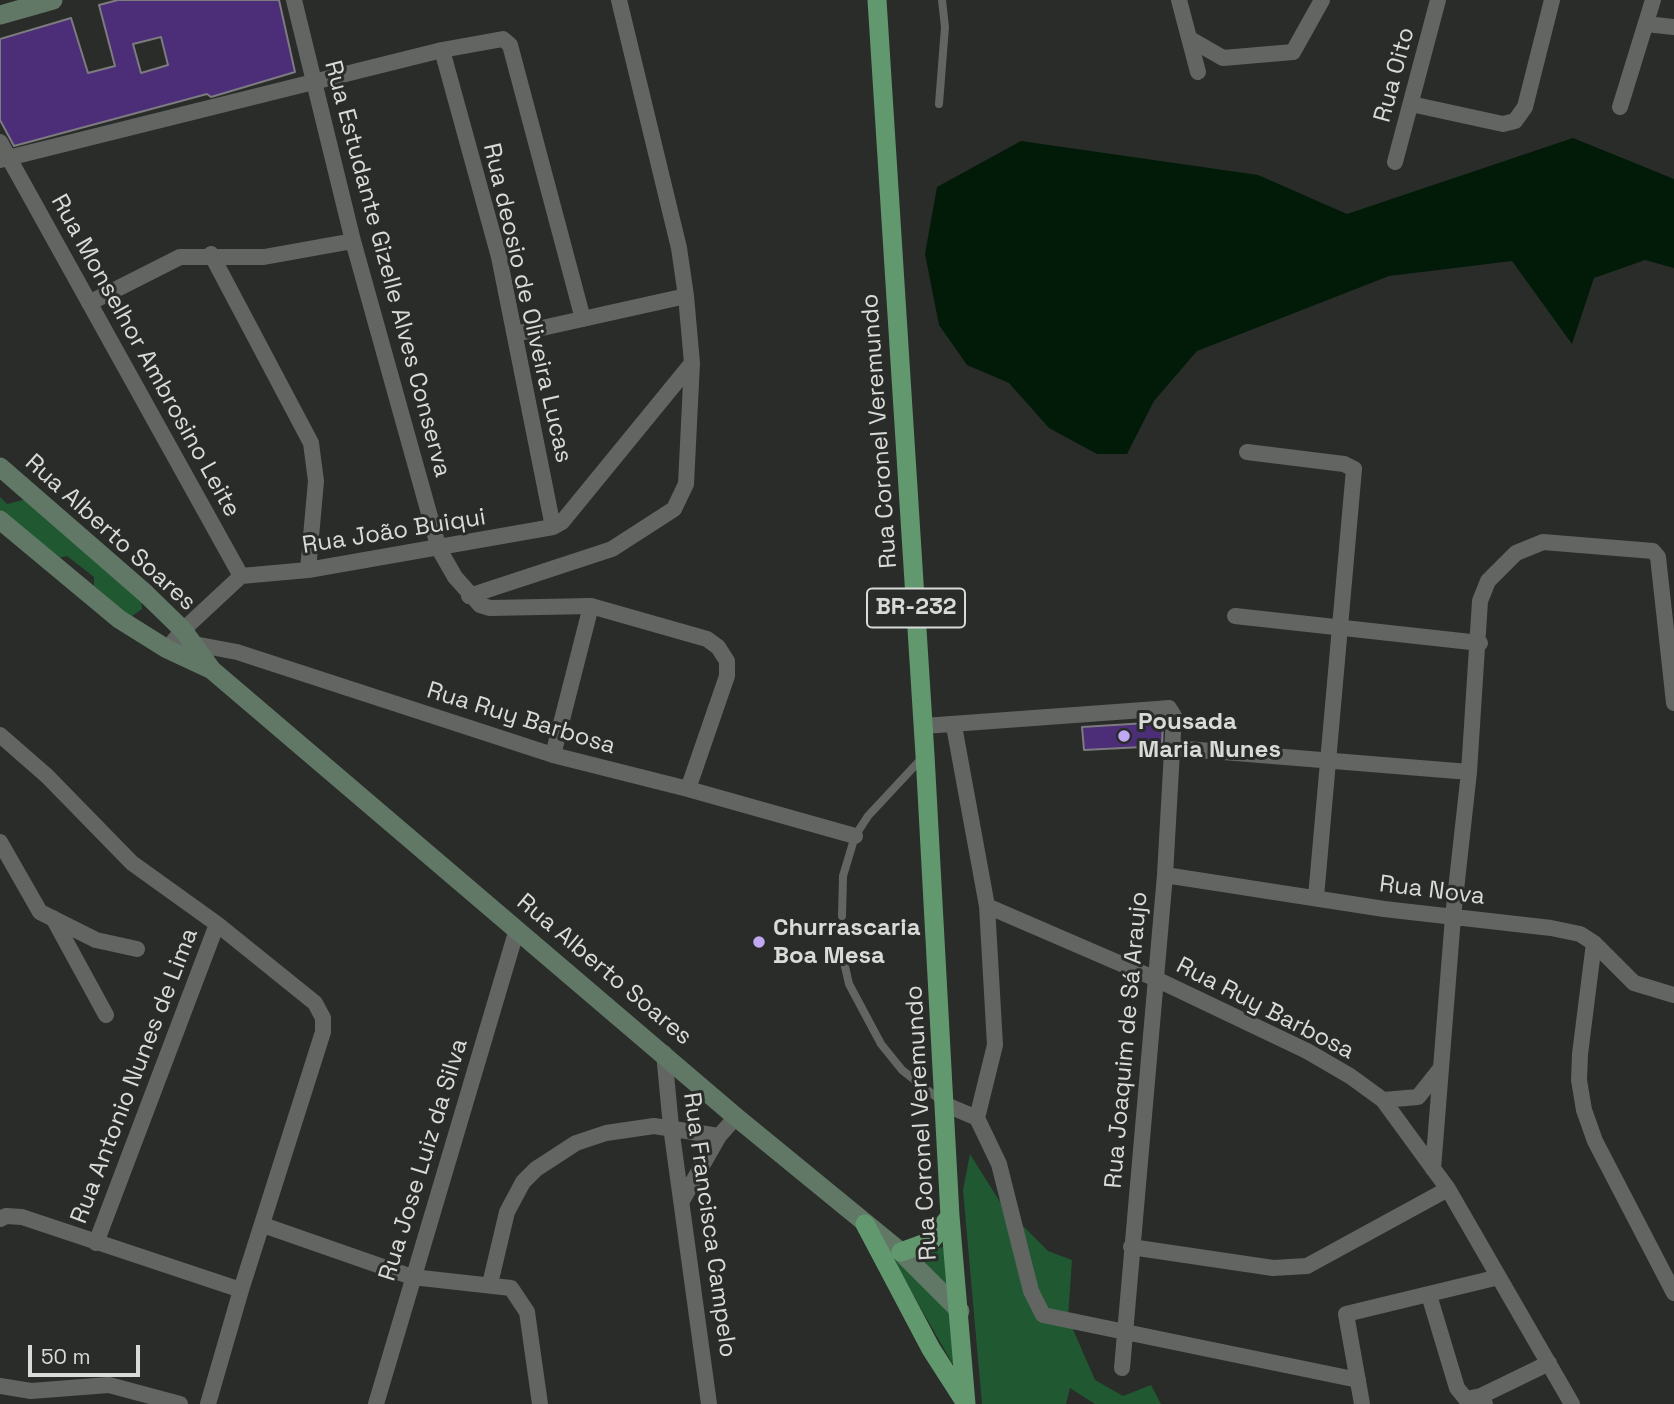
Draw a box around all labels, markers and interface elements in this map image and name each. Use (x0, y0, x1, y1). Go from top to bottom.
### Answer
street label: Rua Oito (1369, 24, 1421, 126)
street label: Rua Estudante Gizelle Alves Conserva (317, 58, 457, 480)
street label: Rua deosio de Oliveira Lucas (476, 140, 578, 466)
street label: Rua Monselhor Ambrosino Leite (44, 190, 246, 522)
street label: Rua Coronel Veremundo (856, 293, 904, 569)
street label: Rua Alberto Soares (19, 449, 201, 617)
street label: Rua João Buiqui (300, 503, 488, 561)
road number: BR-232 (867, 588, 965, 628)
street label: Rua Ruy Barbosa (423, 677, 619, 761)
place label: Pousada Maria Nunes (1138, 708, 1281, 764)
marker: Pousada Maria Nunes (1116, 728, 1132, 744)
street label: Rua Nova (1377, 870, 1487, 912)
street label: Rua Alberto Soares (511, 888, 697, 1052)
street label: Rua Joaquim de Sá Araujo (1100, 890, 1154, 1190)
place label: Churrascaria Boa Mesa (773, 914, 921, 970)
street label: Rua Antonio Nunes de Lima (65, 924, 205, 1228)
marker: Churrascaria Boa Mesa (751, 934, 767, 950)
street label: Rua Ruy Barbosa (1171, 952, 1359, 1066)
street label: Rua Coronel Veremundo (900, 985, 944, 1261)
street label: Rua Jose Luiz da Silva (373, 1035, 475, 1285)
street label: Rua Francisca Campelo (676, 1091, 742, 1359)
scale bar (32, 1330, 144, 1374)
text: 50 m (41, 1343, 91, 1370)

